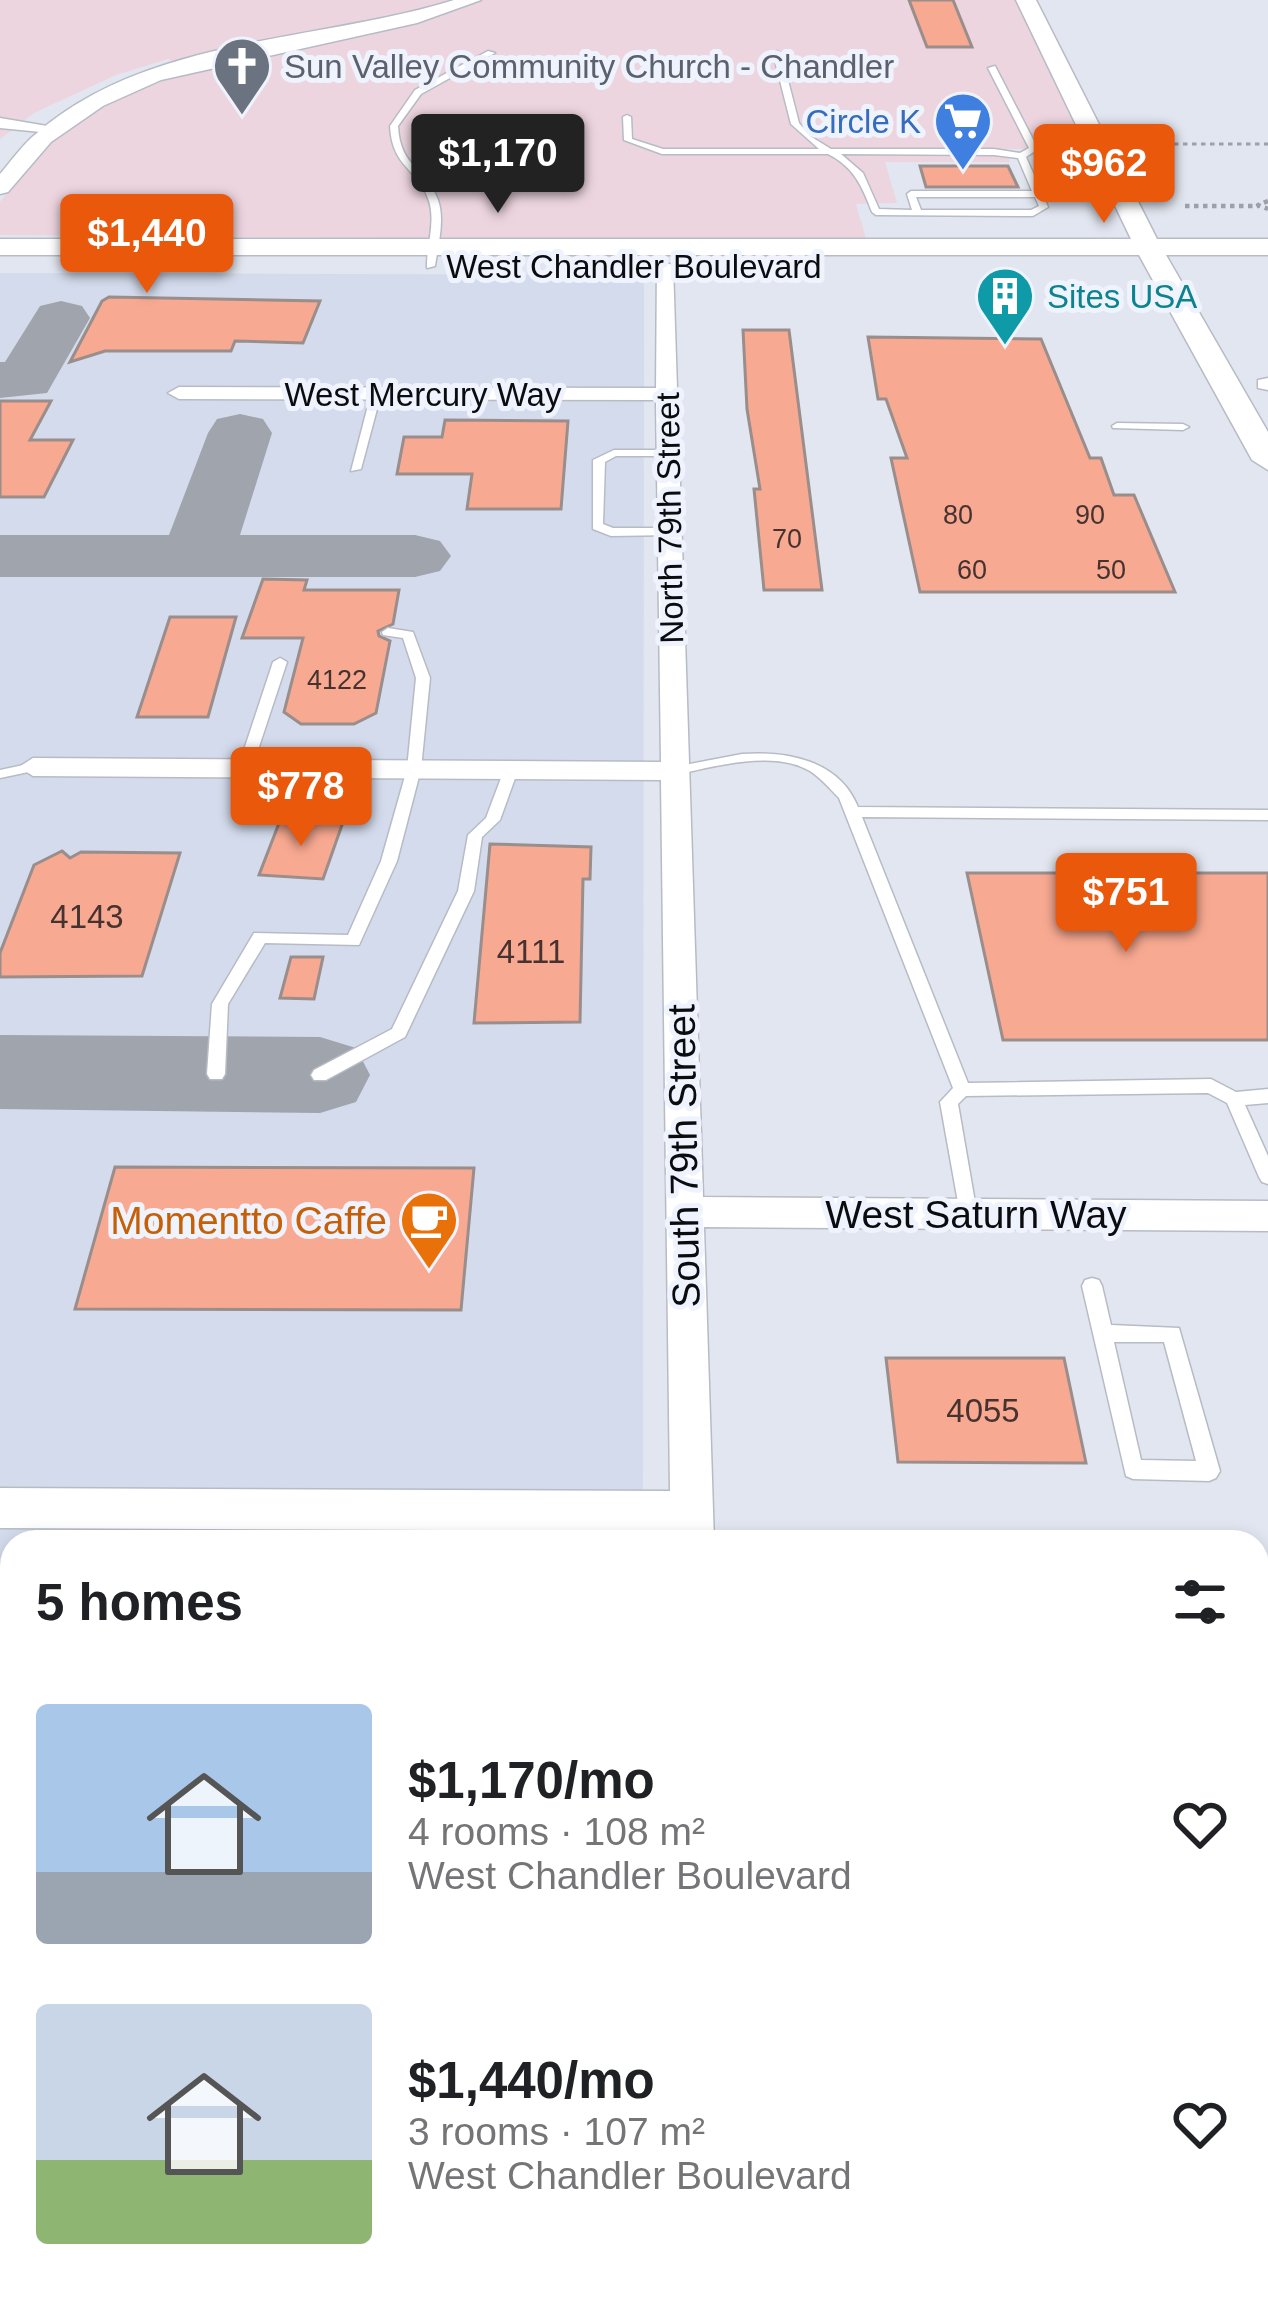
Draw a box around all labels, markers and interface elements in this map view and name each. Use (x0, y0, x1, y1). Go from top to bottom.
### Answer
church icon: Sun Valley Community Church - Chandler (211, 35, 273, 117)
place label: Sun Valley Community Church - Chandler (284, 48, 894, 85)
supermarket icon: Circle K (932, 90, 994, 172)
place label: Circle K (805, 103, 921, 140)
pin: $1,170 (400, 114, 596, 216)
pin: $962 (1033, 124, 1175, 226)
text: $1,170 (438, 131, 558, 174)
text: $962 (1061, 141, 1147, 184)
pin: $1,440 (49, 194, 245, 296)
text: $1,440 (87, 211, 207, 254)
street label: West Chandler Boulevard (446, 248, 822, 285)
building icon: Sites USA (974, 265, 1036, 347)
place label: Sites USA (1047, 278, 1197, 315)
street label: West Mercury Way (285, 376, 562, 413)
street label: North 79th Street (649, 392, 690, 644)
house number: 80 (943, 500, 973, 530)
house number: 90 (1075, 500, 1105, 530)
house number: 70 (772, 524, 802, 554)
house number: 60 (957, 555, 987, 585)
house number: 50 (1096, 555, 1126, 585)
house number: 4122 (307, 665, 367, 695)
pin: $778 (230, 747, 372, 849)
text: $778 (258, 764, 344, 807)
pin: $751 (1055, 853, 1197, 955)
text: $751 (1083, 870, 1169, 913)
house number: 4143 (50, 898, 124, 935)
house number: 4111 (497, 933, 565, 970)
street label: South 79th Street (659, 1004, 708, 1308)
cafe icon: Momentto Caffe (398, 1189, 460, 1271)
street label: West Saturn Way (825, 1193, 1127, 1236)
place label: Momentto Caffe (110, 1199, 387, 1242)
house number: 4055 (946, 1392, 1020, 1429)
icon: filters (1167, 1569, 1233, 1635)
text: 5 homes (36, 1574, 243, 1631)
icon: home (132, 1752, 276, 1896)
text: $1,170/mo (408, 1752, 655, 1809)
icon: heart (1167, 1791, 1233, 1857)
text: 4 rooms · 108 m² (408, 1810, 705, 1853)
text: West Chandler Boulevard (408, 1854, 852, 1897)
icon: home (132, 2052, 276, 2196)
text: $1,440/mo (408, 2052, 655, 2109)
icon: heart (1167, 2091, 1233, 2157)
text: 3 rooms · 107 m² (408, 2110, 705, 2153)
text: West Chandler Boulevard (408, 2154, 852, 2197)

